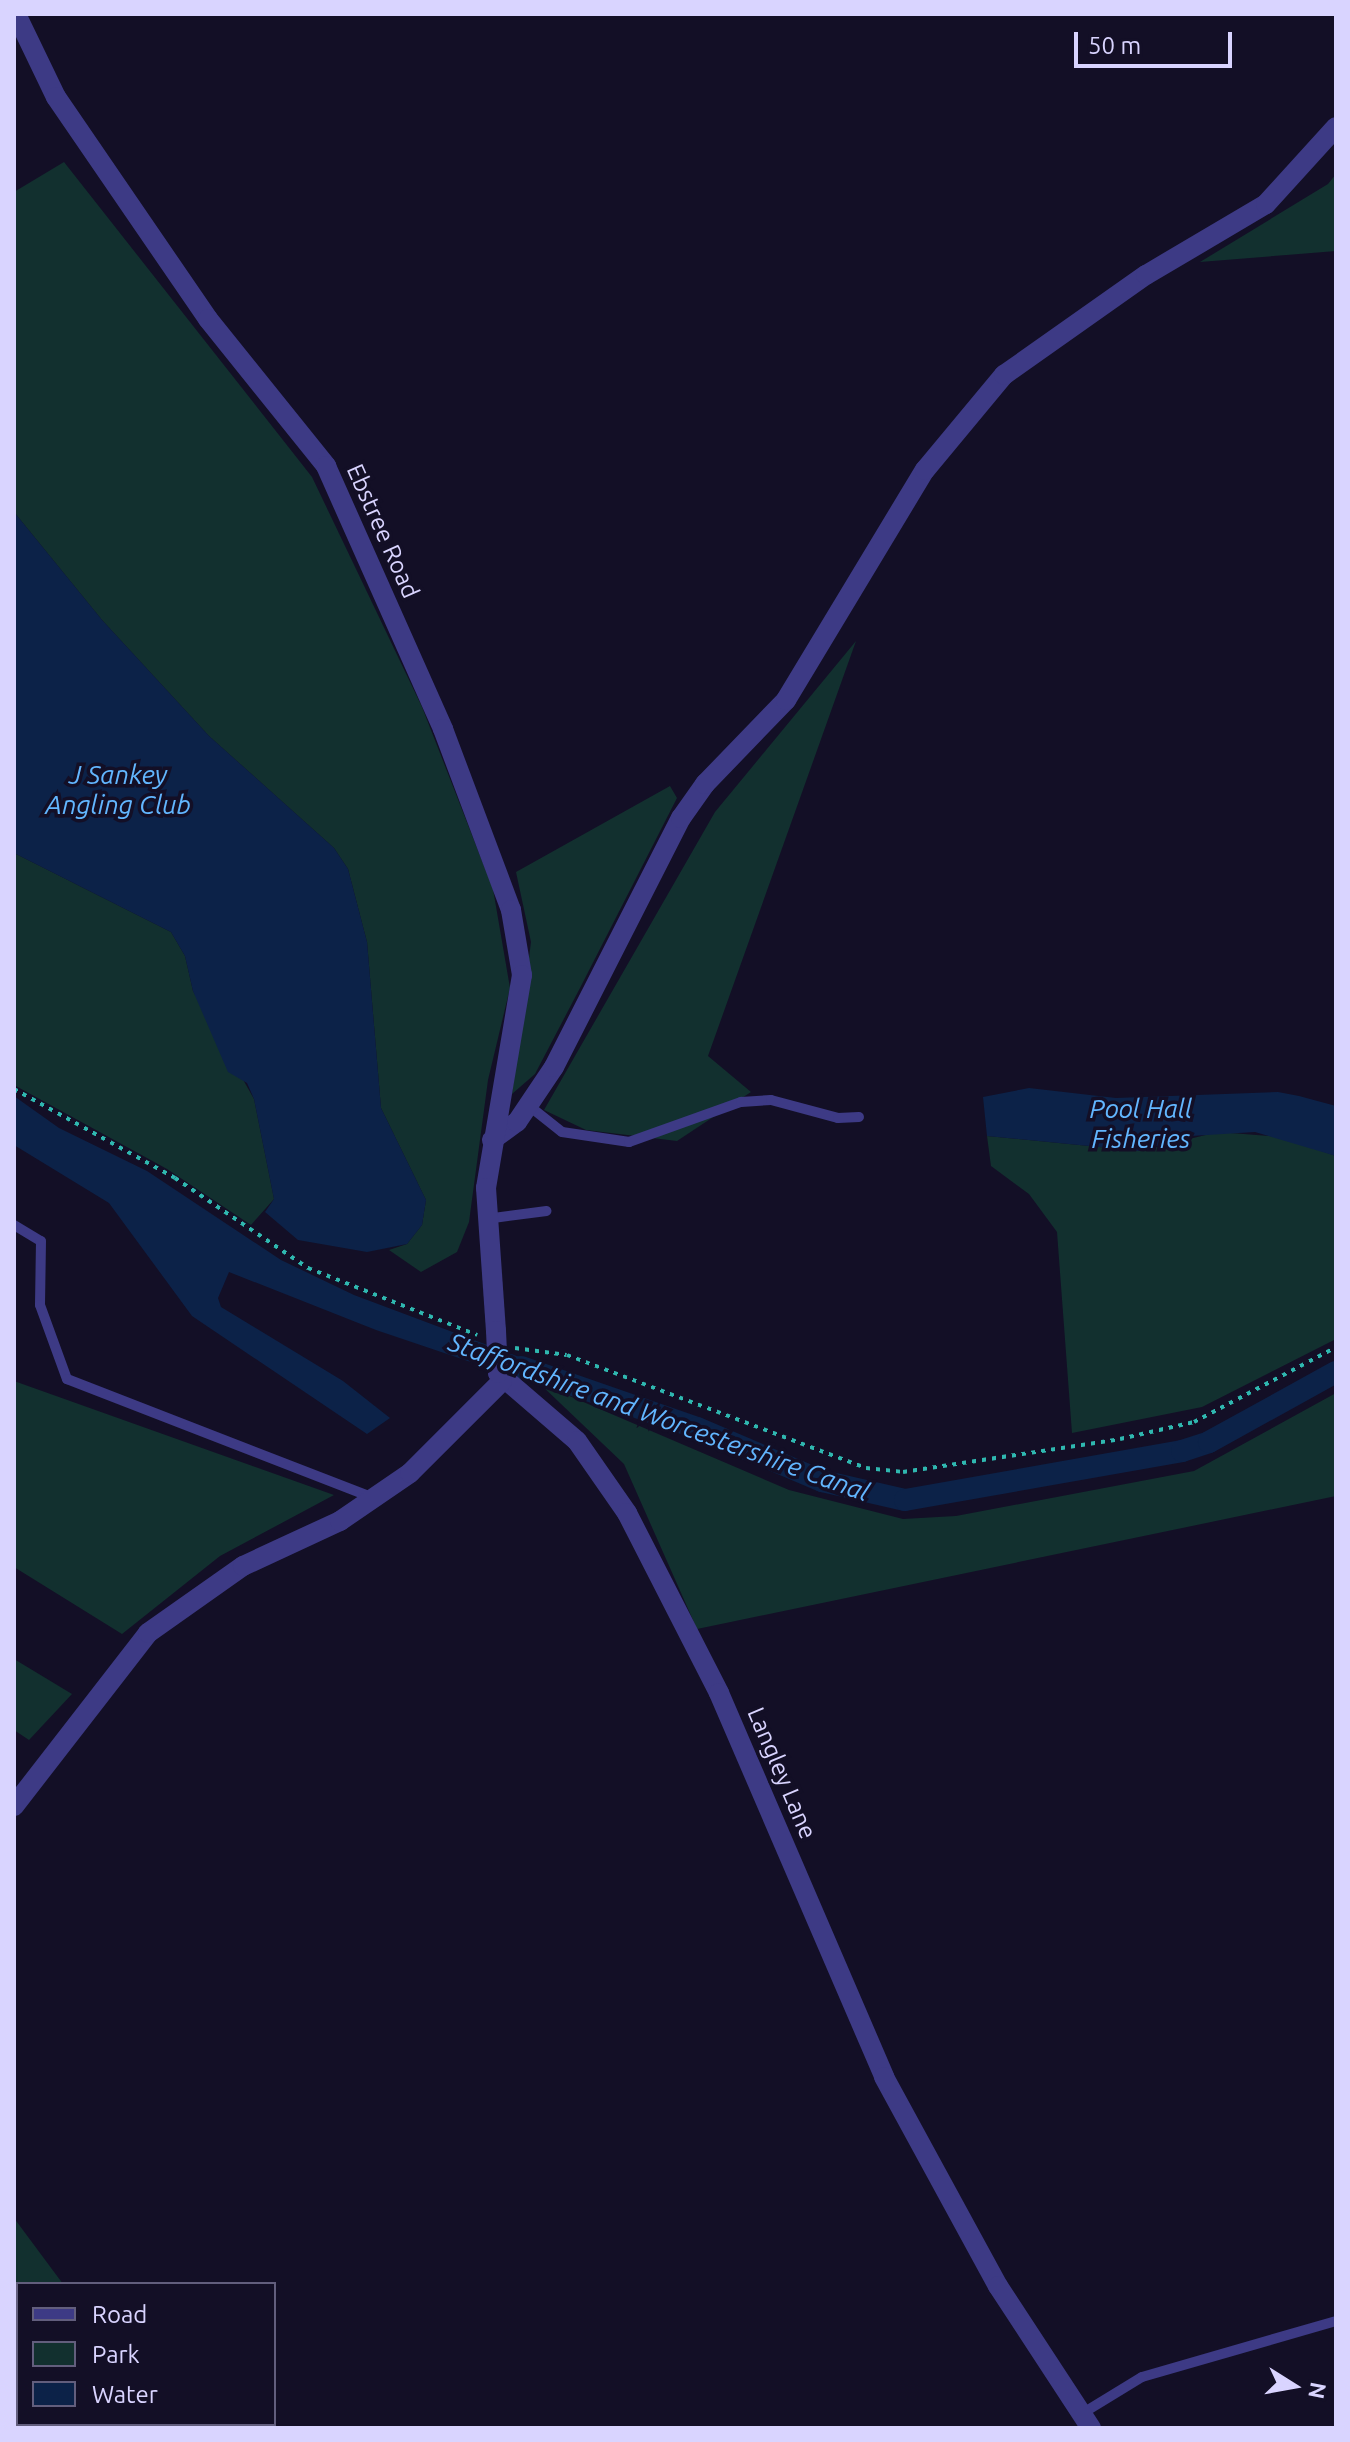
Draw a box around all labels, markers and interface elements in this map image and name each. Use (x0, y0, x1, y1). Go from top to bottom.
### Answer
scale bar (1078, 16, 1236, 66)
text: 50 m (1088, 32, 1141, 59)
street label: Ebstree Road (341, 459, 425, 603)
water label: J Sankey Angling Club (45, 759, 191, 820)
water label: Pool Hall Fisheries (1090, 1093, 1192, 1154)
water label: Staffordshire and Worcestershire Canal (444, 1326, 874, 1508)
street label: Langley Lane (741, 1703, 823, 1843)
legend (16, 2282, 276, 2426)
text: Road (92, 2301, 147, 2328)
text: Park (92, 2341, 140, 2368)
north arrow (1254, 2346, 1334, 2426)
text: N (1304, 2380, 1332, 2401)
text: Water (92, 2381, 158, 2408)

